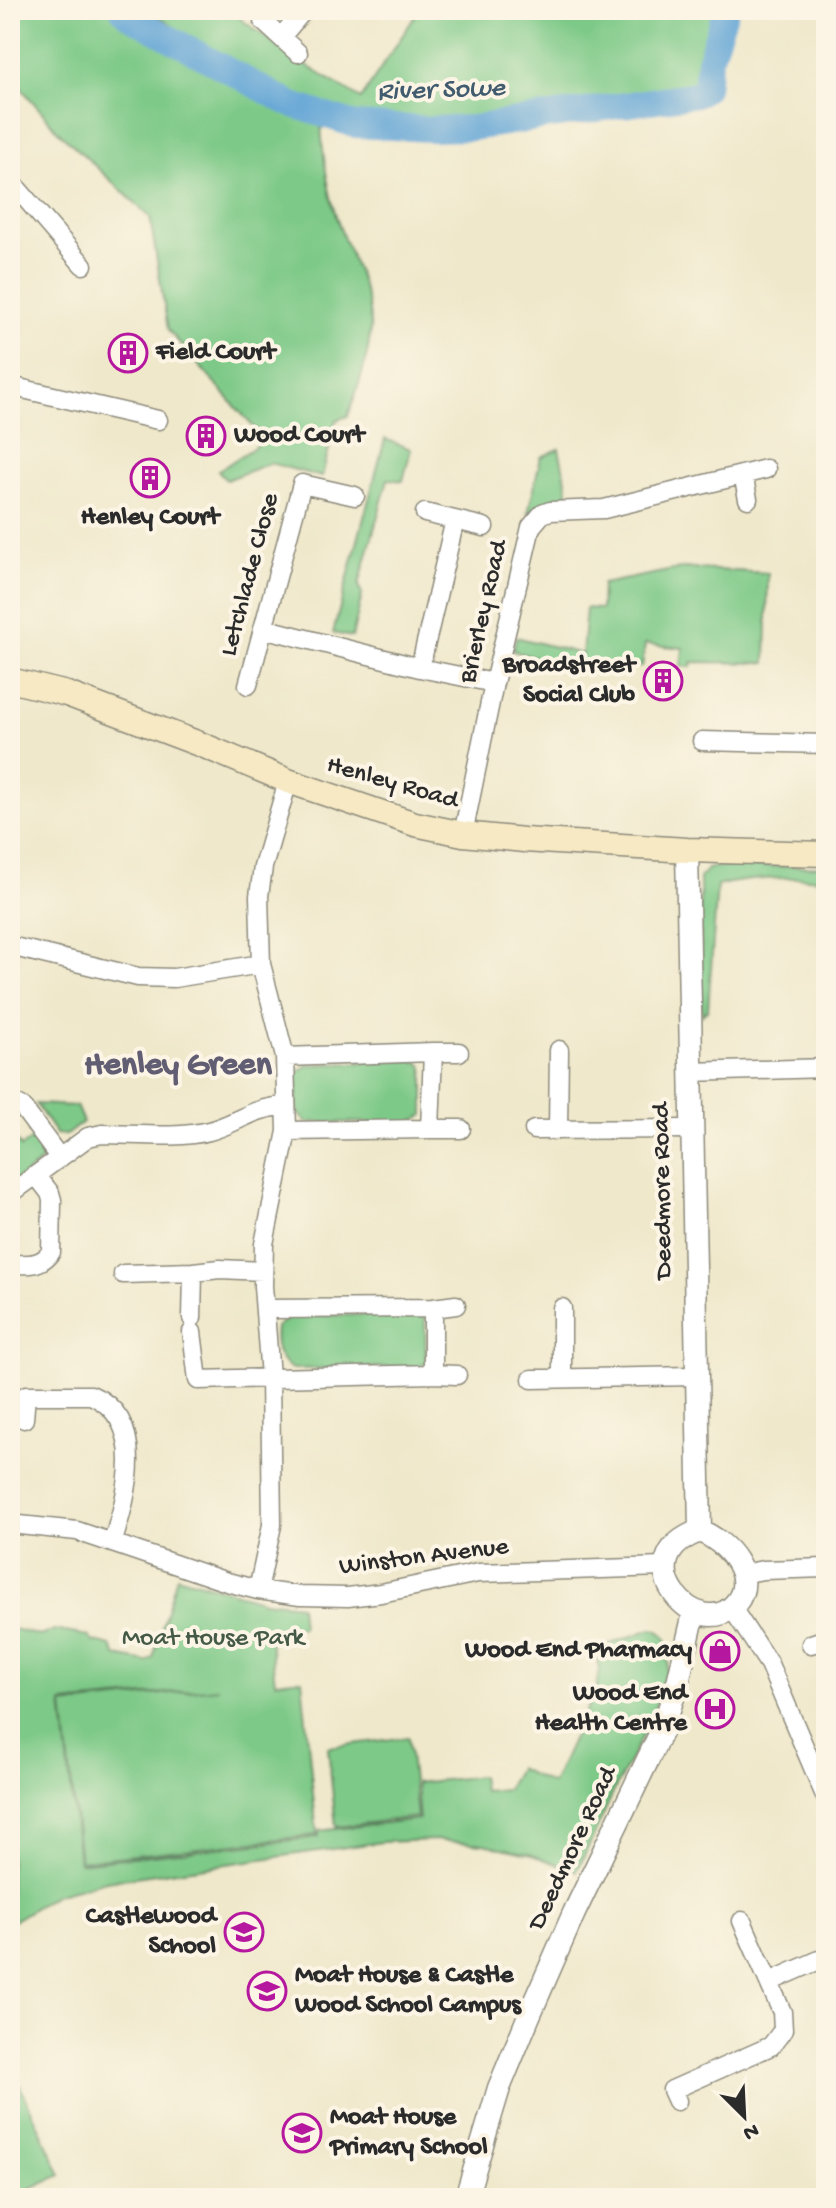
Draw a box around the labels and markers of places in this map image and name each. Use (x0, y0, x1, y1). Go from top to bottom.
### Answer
building icon: Field Court (107, 332, 149, 374)
place label: Field Court (155, 338, 277, 369)
building icon: Wood Court (185, 415, 227, 457)
place label: Wood Court (233, 421, 366, 452)
building icon: Henley Court (129, 457, 171, 499)
place label: Henley Court (81, 503, 222, 534)
place label: Broadstreet Social Club (501, 651, 637, 712)
building icon: Broadstreet Social Club (642, 660, 684, 702)
shop icon: Wood End Pharmacy (699, 1630, 741, 1672)
place label: Wood End Pharmacy (464, 1636, 692, 1667)
place label: Wood End Health Centre (535, 1679, 690, 1740)
hospital icon: Wood End Health Centre (694, 1688, 736, 1730)
place label: Castlewood School (86, 1902, 219, 1963)
school or university icon: Castlewood School (223, 1911, 265, 1953)
place label: Moat House & Castle Wood School Campus (294, 1961, 522, 2022)
school or university icon: Moat House & Castle Wood School Campus (246, 1970, 288, 2012)
place label: Moat House Primary School (328, 2103, 488, 2164)
school or university icon: Moat House Primary School (281, 2112, 323, 2154)

